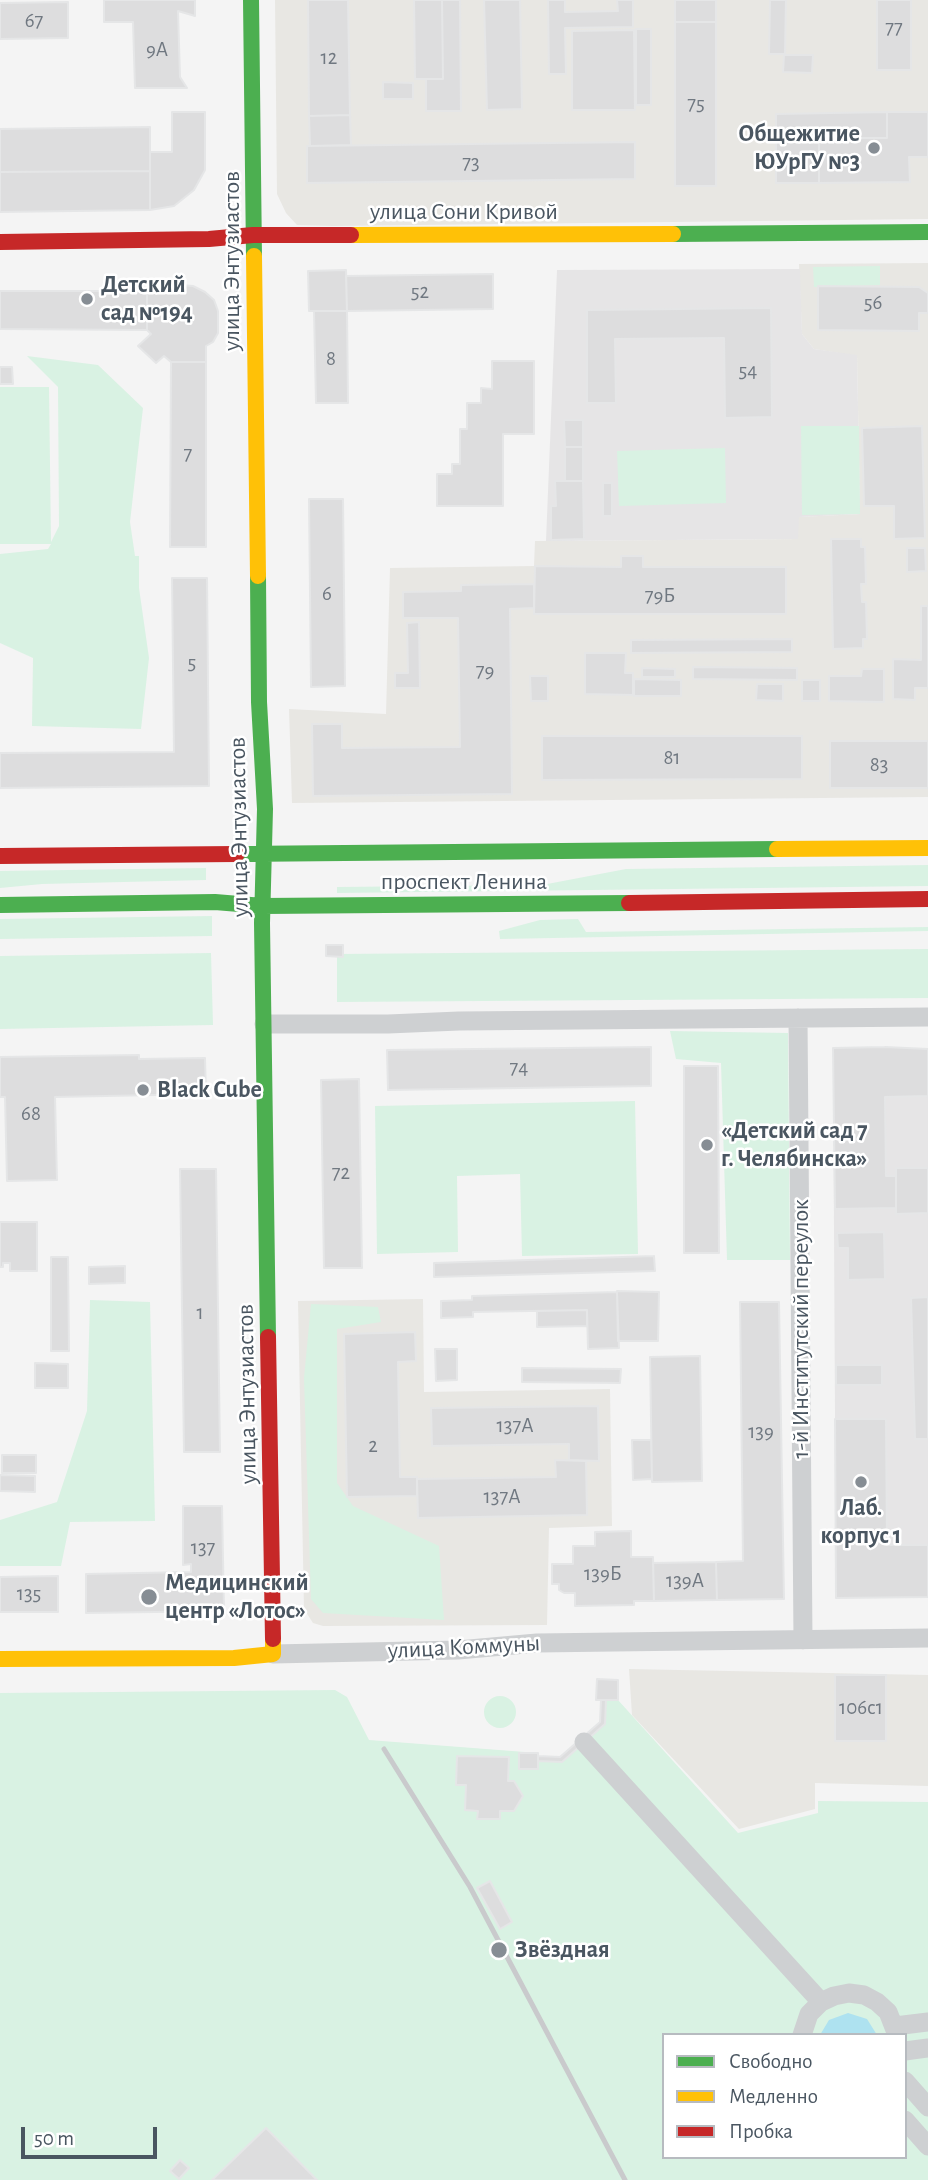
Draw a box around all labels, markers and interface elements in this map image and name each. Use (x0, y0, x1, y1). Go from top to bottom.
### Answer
house number: 67 (25, 8, 43, 34)
house number: 77 (885, 15, 903, 41)
house number: 9А (146, 37, 168, 63)
house number: 12 (321, 45, 337, 71)
house number: 75 (687, 91, 705, 117)
place label: Общежитие ЮУрГУ №3 (738, 120, 860, 176)
marker: Общежитие ЮУрГУ №3 (866, 140, 882, 156)
house number: 73 (462, 150, 480, 176)
street label: улица Энтузиастов (218, 171, 246, 351)
street label: улица Сони Кривой (370, 198, 558, 226)
place label: Детский сад №194 (101, 271, 193, 327)
house number: 52 (411, 279, 429, 305)
house number: 56 (864, 290, 882, 316)
marker: Детский сад №194 (79, 291, 95, 307)
house number: 8 (326, 346, 336, 372)
house number: 54 (739, 358, 757, 384)
house number: 7 (184, 441, 192, 467)
house number: 6 (322, 581, 332, 607)
house number: 79Б (645, 583, 675, 609)
house number: 5 (188, 650, 196, 676)
house number: 79 (476, 658, 494, 684)
street label: улица Энтузиастов (223, 737, 255, 917)
house number: 81 (663, 745, 681, 771)
house number: 83 (870, 752, 888, 778)
street label: проспект Ленина (381, 868, 547, 896)
house number: 74 (510, 1055, 528, 1081)
place label: Black Cube (157, 1076, 262, 1104)
marker: Black Cube (135, 1082, 151, 1098)
house number: 68 (21, 1101, 41, 1127)
place label: «Детский сад 7 г. Челябинска» (721, 1117, 868, 1173)
marker: «Детский сад 7 г. Челябинска» (699, 1137, 715, 1153)
house number: 72 (332, 1160, 350, 1186)
street label: 1-й Институтский переулок (787, 1199, 815, 1459)
house number: 1 (196, 1300, 204, 1326)
street label: улица Энтузиастов (231, 1304, 263, 1484)
house number: 137А (497, 1413, 533, 1439)
house number: 139 (748, 1419, 774, 1445)
house number: 2 (368, 1433, 378, 1459)
marker: Лаб. корпус 1 (853, 1474, 869, 1490)
house number: 137А (484, 1484, 520, 1510)
place label: Лаб. корпус 1 (821, 1494, 901, 1550)
house number: 137 (191, 1535, 215, 1561)
house number: 139Б (584, 1561, 622, 1587)
house number: 139А (666, 1568, 704, 1594)
place label: Медицинский центр «Лотос» (165, 1569, 309, 1625)
house number: 135 (17, 1581, 41, 1607)
marker: Медицинский центр «Лотос» (139, 1587, 159, 1607)
street label: улица Коммуны (387, 1629, 541, 1665)
house number: 106с1 (839, 1695, 883, 1721)
place label: Звёздная (515, 1936, 610, 1964)
marker: Звёздная (489, 1940, 509, 1960)
legend (662, 2033, 907, 2159)
text: Свободно (729, 2051, 813, 2072)
text: Медленно (729, 2086, 818, 2107)
scale bar (24, 2114, 161, 2158)
text: Пробка (729, 2121, 793, 2142)
text: 50 m (34, 2128, 74, 2149)

